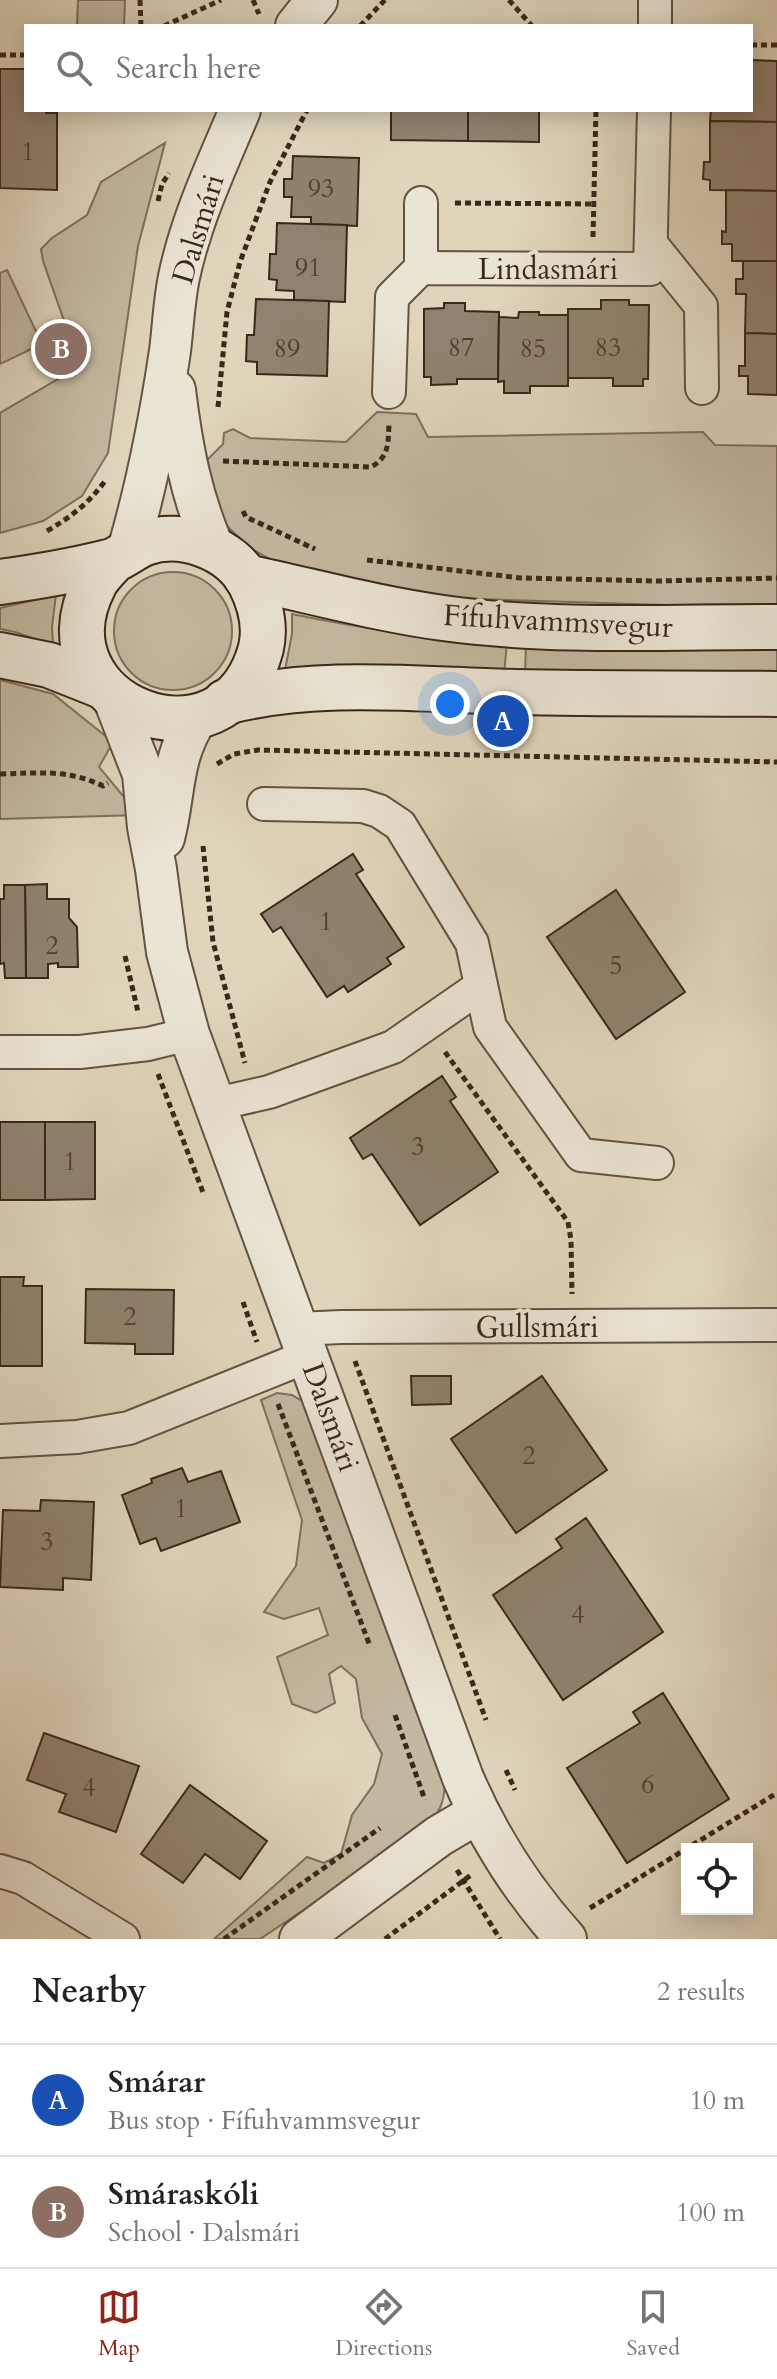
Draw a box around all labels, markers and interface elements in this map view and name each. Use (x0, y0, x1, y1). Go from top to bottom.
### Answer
search box (24, 24, 753, 112)
icon: search (52, 46, 96, 90)
text: Search here (116, 48, 261, 89)
house number: 1 (21, 134, 35, 169)
street label: Dalsmári (162, 169, 235, 289)
house number: 93 (308, 171, 334, 206)
street label: Lindasmári (478, 249, 618, 290)
house number: 91 (295, 250, 321, 285)
pin: B (35, 319, 87, 379)
house number: 87 (448, 330, 474, 365)
house number: 83 (595, 330, 621, 365)
house number: 89 (274, 331, 300, 366)
house number: 85 (520, 331, 546, 366)
street label: Fífuhvammsvegur (442, 595, 674, 648)
your location (430, 684, 470, 724)
pin: A (477, 691, 529, 751)
house number: 1 (319, 904, 333, 939)
house number: 2 (45, 928, 59, 963)
house number: 5 (609, 948, 623, 983)
house number: 3 (411, 1129, 425, 1164)
house number: 1 (63, 1144, 77, 1179)
house number: 2 (123, 1299, 137, 1334)
street label: Gullsmári (475, 1307, 599, 1348)
street label: Dalsmári (292, 1357, 369, 1477)
house number: 2 (522, 1438, 536, 1473)
house number: 1 (174, 1491, 188, 1526)
house number: 3 (40, 1524, 54, 1559)
house number: 4 (571, 1597, 585, 1632)
house number: 6 (641, 1767, 655, 1802)
house number: 4 (82, 1770, 96, 1805)
map controls (681, 1843, 753, 1915)
button: locate (681, 1843, 753, 1915)
text: Nearby (32, 1968, 147, 2014)
text: 2 results (657, 1974, 745, 2009)
text: Smárar (108, 2062, 205, 2103)
text: A (48, 2083, 68, 2118)
text: 10 m (689, 2083, 745, 2118)
text: Bus stop · Fífuhvammsvegur (108, 2103, 420, 2138)
text: Smáraskóli (108, 2174, 259, 2215)
text: B (49, 2195, 67, 2230)
text: 100 m (676, 2195, 745, 2230)
text: School · Dalsmári (108, 2215, 300, 2250)
tab: Map (97, 2285, 141, 2363)
tab: Directions (335, 2285, 432, 2363)
tab: Saved (627, 2285, 680, 2363)

